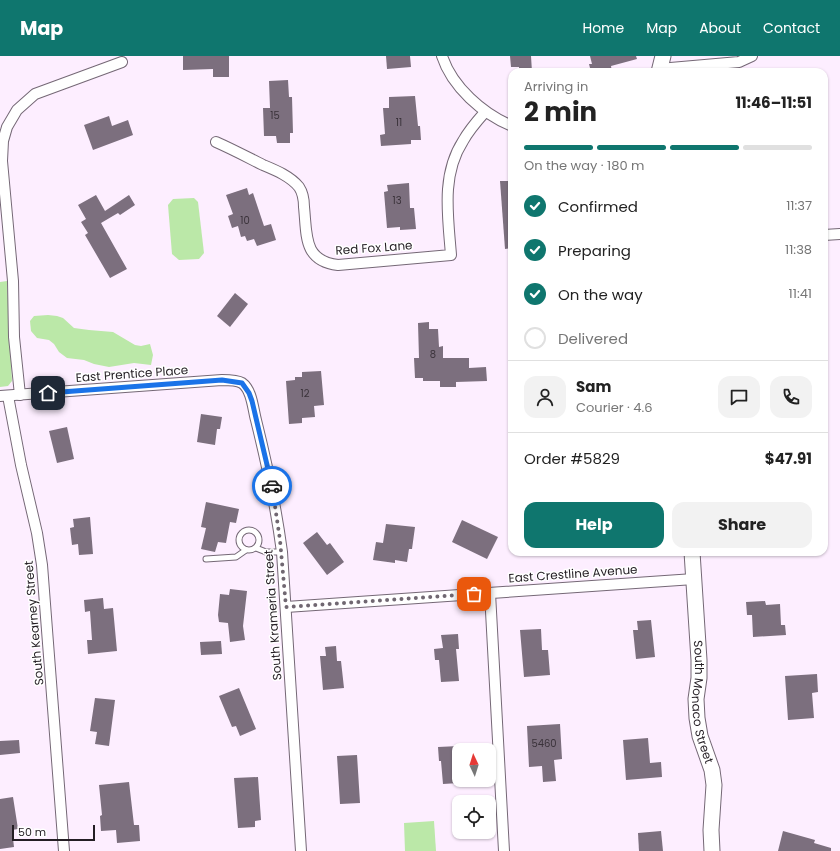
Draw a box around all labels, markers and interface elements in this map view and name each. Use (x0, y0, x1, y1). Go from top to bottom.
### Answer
text: Map (20, 15, 63, 42)
text: Home (582, 18, 624, 38)
text: Map (646, 18, 677, 38)
text: About (699, 18, 741, 38)
text: Contact (763, 18, 820, 38)
text: Arriving in (524, 77, 588, 96)
text: 11:46–11:51 (735, 92, 812, 113)
text: 2 min (524, 94, 597, 130)
house number: 15 (270, 108, 280, 123)
house number: 11 (396, 115, 402, 130)
text: On the way · 180 m (524, 156, 644, 175)
house number: 13 (392, 193, 402, 208)
icon: check (524, 195, 546, 217)
text: Confirmed (558, 196, 638, 217)
text: 11:37 (786, 196, 812, 215)
house number: 10 (240, 213, 250, 228)
street label: Red Fox Lane (335, 236, 413, 259)
icon: check (524, 239, 546, 261)
text: Preparing (558, 240, 631, 261)
text: 11:38 (785, 240, 812, 259)
icon: check (524, 283, 546, 305)
text: On the way (558, 284, 643, 305)
text: 11:41 (789, 284, 812, 303)
text: Delivered (558, 328, 628, 349)
house number: 8 (430, 347, 436, 362)
street label: East Prentice Place (75, 361, 189, 386)
pin (31, 376, 65, 410)
button: person (524, 376, 566, 418)
text: Sam (576, 376, 611, 397)
button: chat (718, 376, 760, 418)
button: phone (770, 376, 812, 418)
icon: home (37, 382, 59, 404)
house number: 12 (301, 386, 310, 401)
text: Courier · 4.6 (576, 398, 653, 417)
text: Order #5829 (524, 448, 620, 469)
text: $47.91 (765, 448, 812, 469)
courier (252, 466, 292, 506)
icon: car (261, 475, 283, 497)
button: Help (524, 502, 664, 548)
button: Share (672, 502, 812, 548)
street label: South Krameria Street (259, 549, 286, 681)
street label: South Kearney Street (20, 560, 47, 686)
street label: East Crestline Avenue (508, 561, 638, 586)
pin (457, 577, 491, 611)
icon: bag (463, 583, 485, 605)
street label: South Monaco Street (688, 640, 718, 766)
house number: 5460 (531, 736, 557, 751)
north arrow (452, 743, 496, 787)
map controls (452, 743, 496, 839)
button: locate (452, 795, 496, 839)
scale bar (12, 823, 95, 842)
text: 50 m (18, 824, 46, 840)

